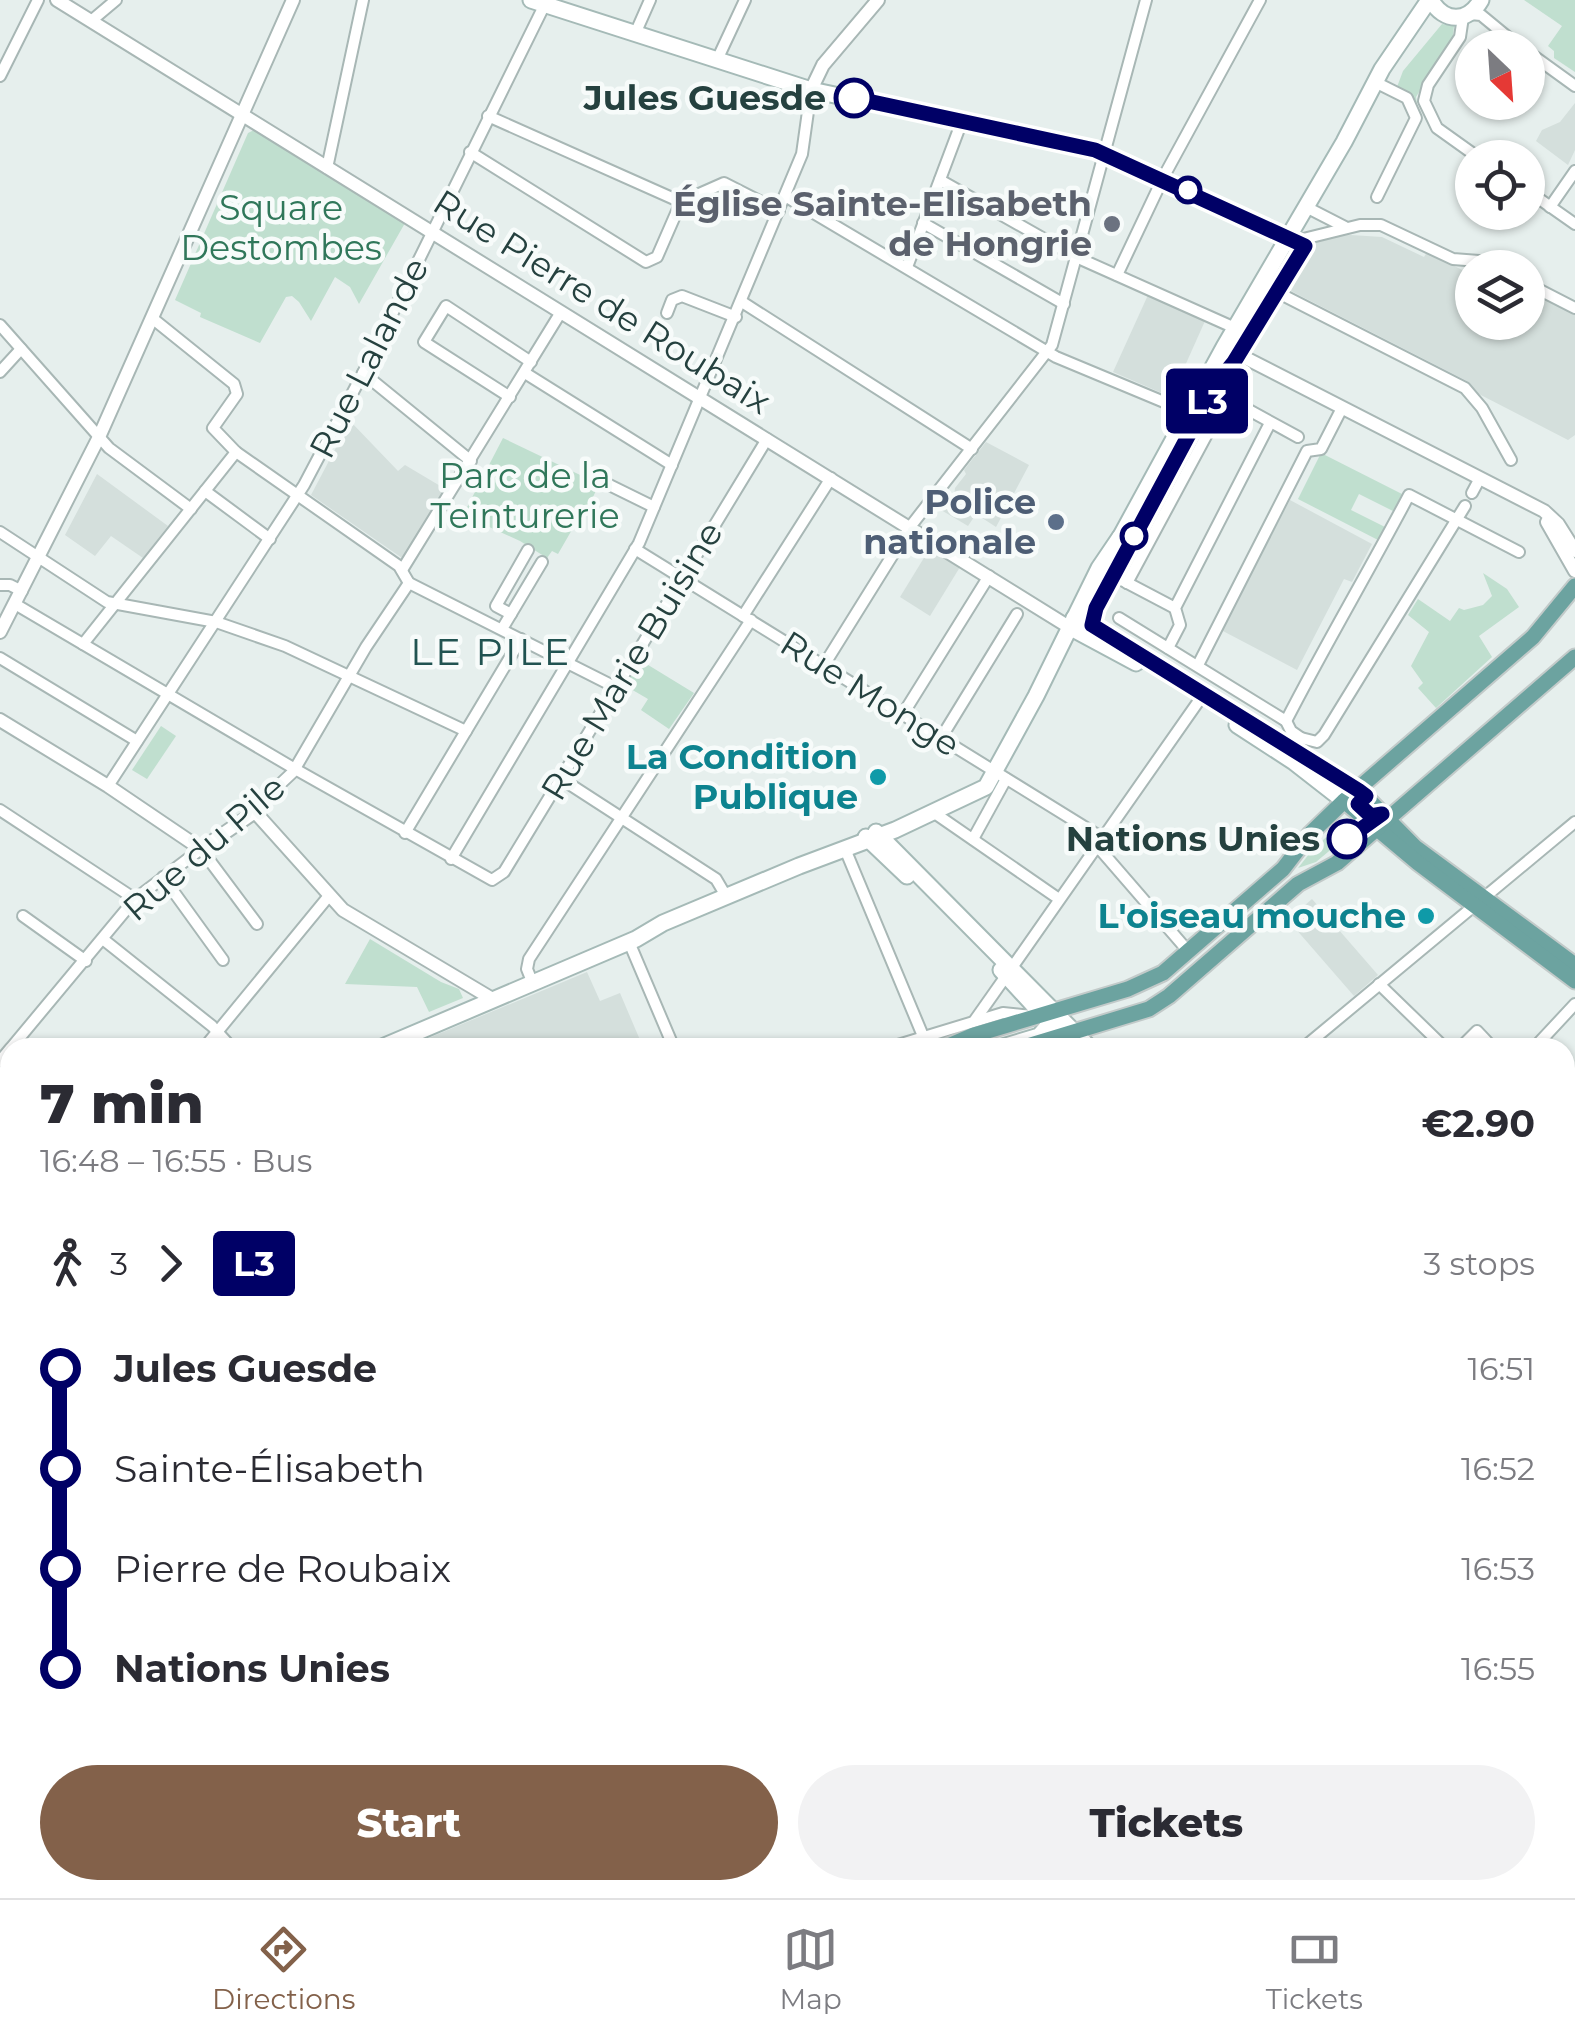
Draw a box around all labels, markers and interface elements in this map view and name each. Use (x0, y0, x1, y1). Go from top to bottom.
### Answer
north arrow (1455, 30, 1545, 120)
map controls (1455, 30, 1545, 340)
place label: Jules Guesde (583, 76, 826, 119)
marker: Jules Guesde (835, 79, 873, 117)
button: locate (1455, 140, 1545, 230)
unlabelled marker (1175, 177, 1201, 203)
street label: Rue Pierre de Roubaix (426, 180, 779, 423)
place label: Église Sainte-Elisabeth de Hongrie (673, 182, 1092, 265)
park label: Square Destombes (180, 186, 382, 269)
marker: Église Sainte-Elisabeth de Hongrie (1101, 213, 1123, 235)
street label: Rue Lalande (300, 250, 437, 465)
button: layers (1455, 250, 1545, 340)
line badge: L3 (1162, 368, 1252, 434)
text: L3 (1186, 380, 1228, 423)
park label: Parc de la Teinturerie (430, 454, 620, 537)
place label: Police nationale (863, 480, 1036, 563)
marker: Police nationale (1045, 511, 1067, 533)
street label: Rue Marie Buisine (531, 514, 732, 808)
unlabelled marker (1121, 523, 1147, 549)
street label: Rue Monge (773, 621, 968, 766)
district label: LE PILE (410, 628, 572, 675)
place label: La Condition Publique (626, 735, 858, 818)
street label: Rue du Pile (114, 766, 293, 930)
marker: La Condition Publique (867, 766, 889, 788)
place label: Nations Unies (1066, 817, 1320, 860)
marker: Nations Unies (1328, 820, 1366, 858)
place label: L'oiseau mouche (1097, 894, 1406, 937)
marker: L'oiseau mouche (1415, 905, 1437, 927)
text: 7 min (40, 1070, 204, 1137)
text: €2.90 (1422, 1100, 1535, 1147)
text: 16:48 – 16:55 · Bus (40, 1141, 312, 1180)
icon: walk (40, 1236, 95, 1291)
icon: forward (143, 1236, 198, 1291)
text: L3 (233, 1242, 275, 1285)
text: 3 (110, 1244, 128, 1283)
text: 3 stops (1423, 1244, 1535, 1283)
text: Jules Guesde (114, 1345, 377, 1392)
text: 16:51 (1468, 1349, 1535, 1388)
text: Sainte-Élisabeth (114, 1445, 425, 1492)
text: 16:52 (1461, 1449, 1535, 1488)
text: Pierre de Roubaix (114, 1545, 451, 1592)
text: 16:53 (1461, 1549, 1535, 1588)
text: Nations Unies (114, 1645, 390, 1692)
text: 16:55 (1461, 1649, 1535, 1688)
button: Start (40, 1765, 778, 1880)
button: Tickets (798, 1765, 1535, 1880)
tab: Directions (212, 1922, 355, 2016)
tab: Map (779, 1922, 842, 2016)
tab: Tickets (1266, 1922, 1363, 2016)

